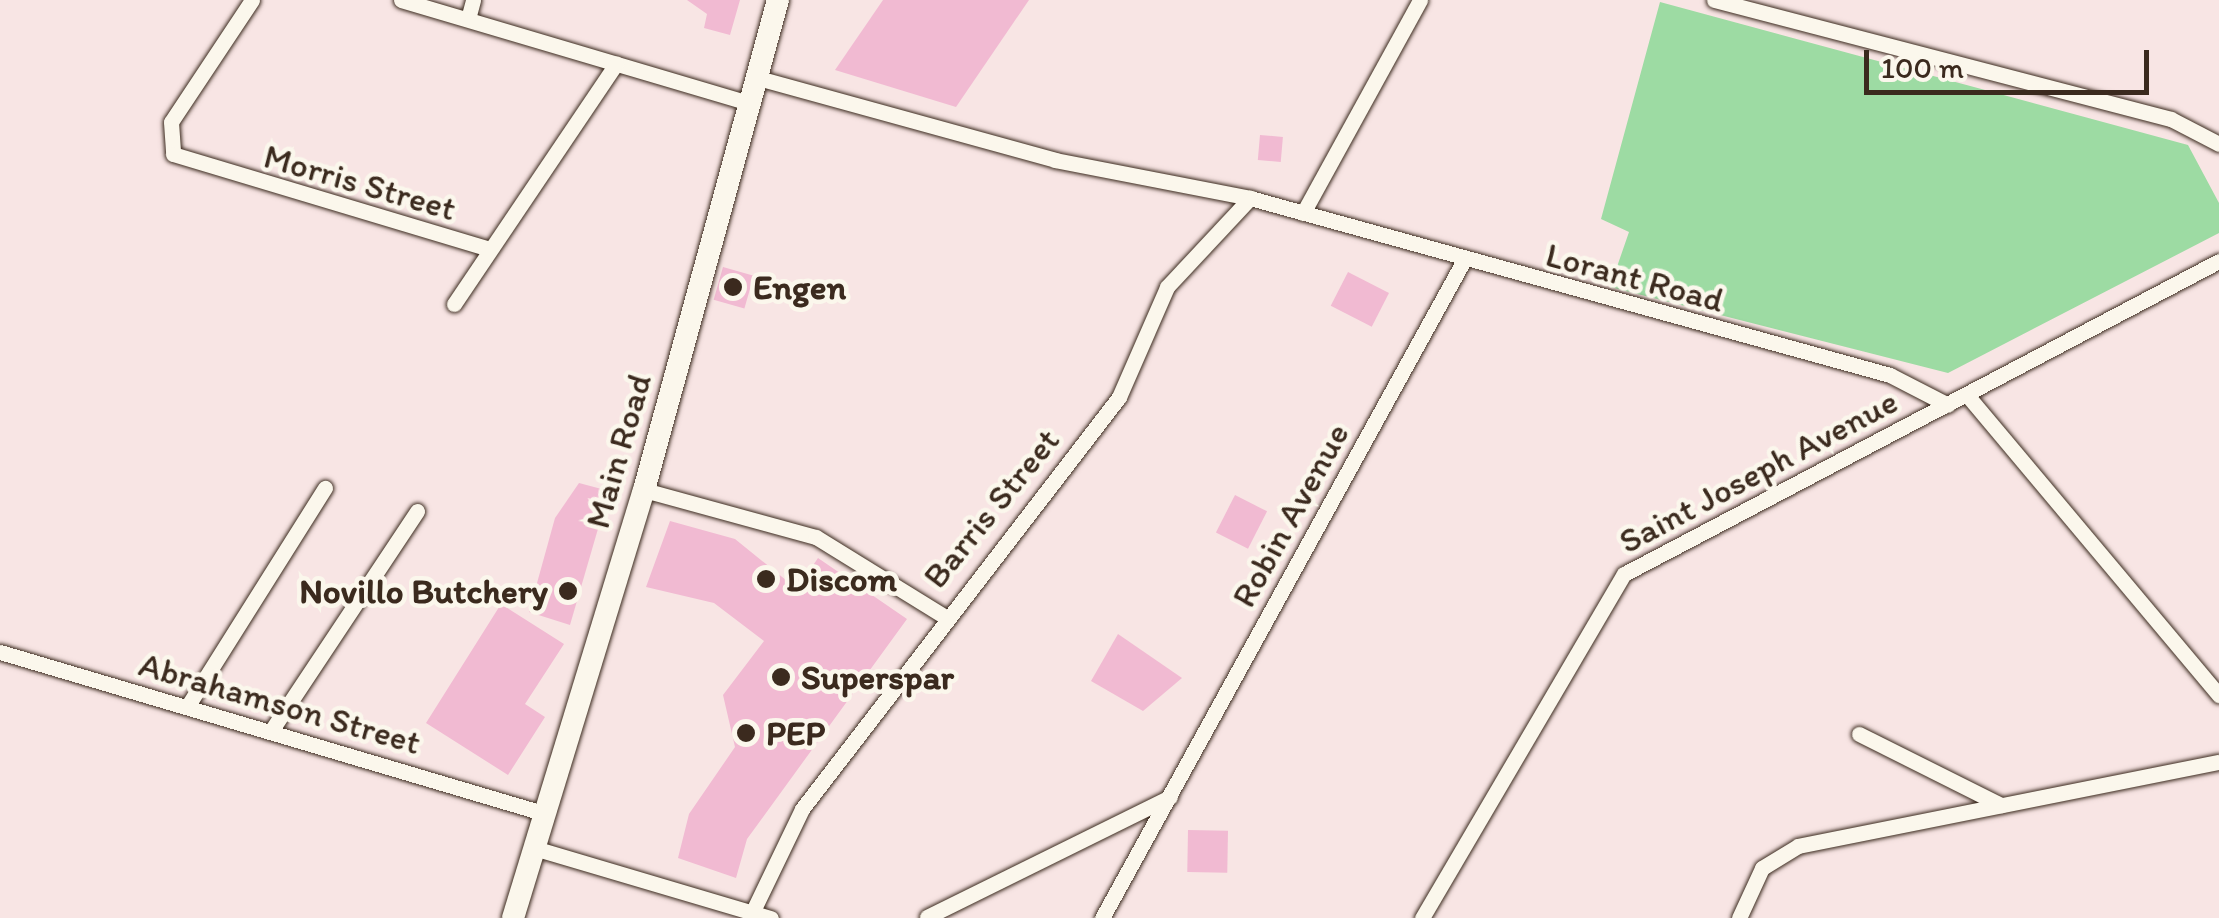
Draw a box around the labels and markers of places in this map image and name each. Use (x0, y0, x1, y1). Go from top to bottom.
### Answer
place label: Engen (753, 266, 846, 308)
marker: Engen (722, 276, 744, 298)
place label: Discom (786, 558, 897, 600)
marker: Discom (755, 568, 777, 590)
place label: Novillo Butchery (299, 570, 548, 612)
marker: Novillo Butchery (557, 580, 579, 602)
place label: Superspar (801, 656, 954, 698)
marker: Superspar (770, 666, 792, 688)
place label: PEP (766, 712, 825, 754)
marker: PEP (735, 722, 757, 744)

